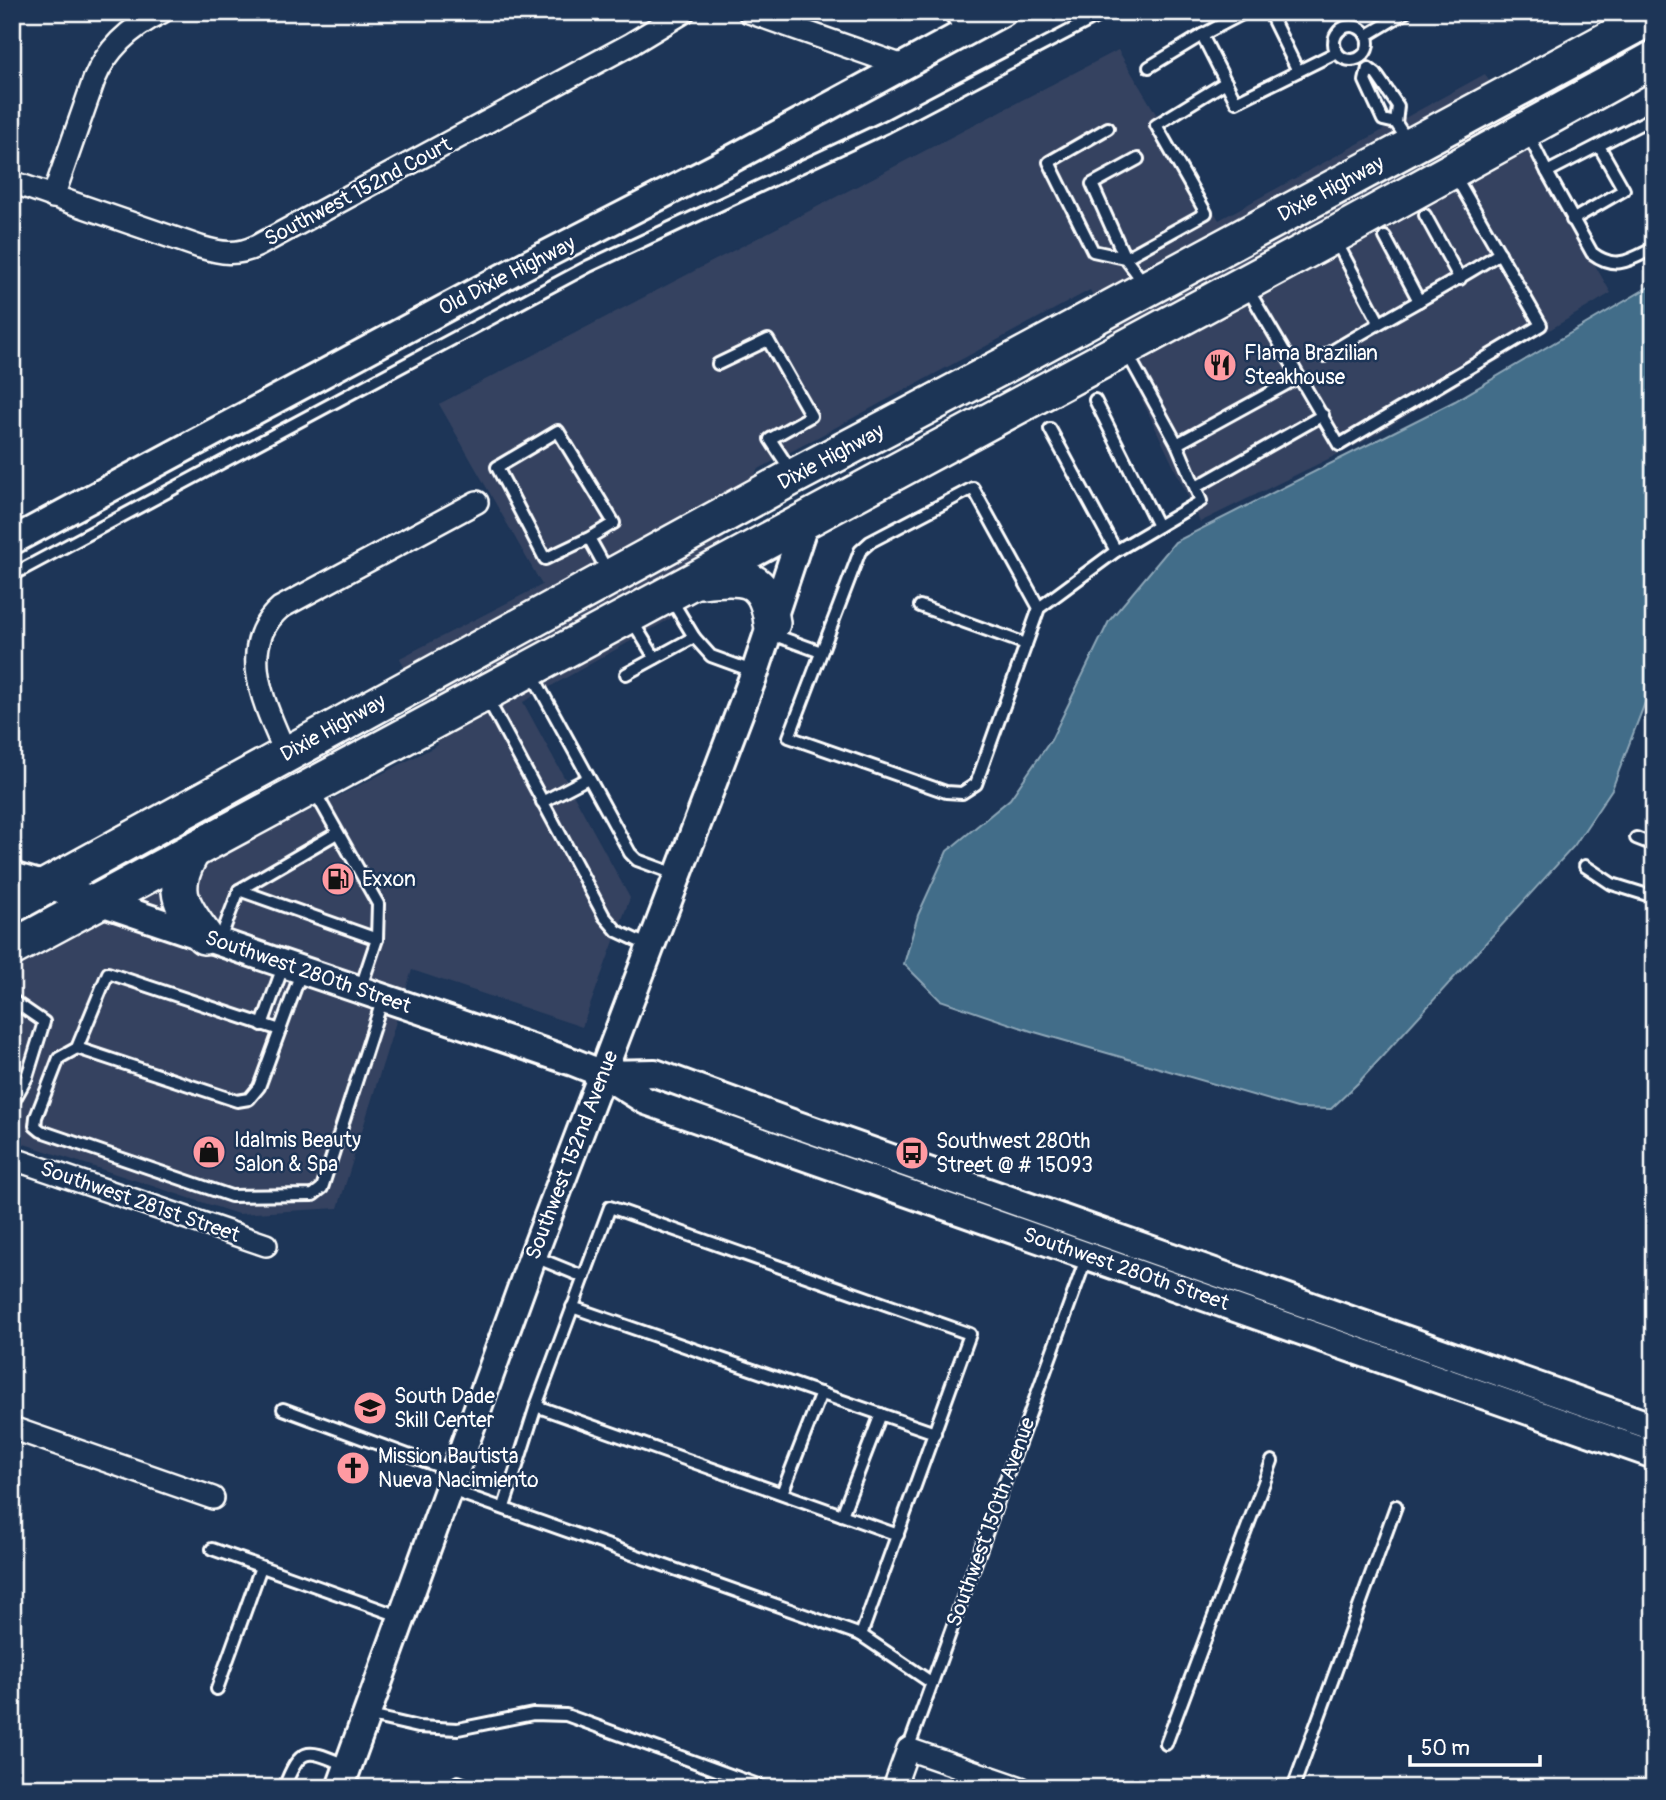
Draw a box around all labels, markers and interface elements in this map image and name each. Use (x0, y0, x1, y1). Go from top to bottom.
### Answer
street label: Southwest 152nd Court (260, 131, 457, 253)
street label: Dixie Highway (1273, 150, 1389, 228)
street label: Old Dixie Highway (434, 230, 580, 322)
place label: Flama Brazilian Steakhouse (1244, 340, 1378, 391)
restaurant icon: Flama Brazilian Steakhouse (1201, 346, 1239, 384)
street label: Dixie Highway (773, 418, 889, 496)
street label: Dixie Highway (275, 688, 391, 768)
fuel station icon: Exxon (319, 860, 357, 898)
place label: Exxon (362, 866, 416, 893)
street label: Southwest 280th Street (202, 924, 415, 1020)
street label: Southwest 152nd Avenue (520, 1046, 625, 1263)
place label: Idalmis Beauty Salon & Spa (234, 1127, 361, 1178)
place label: Southwest 280th Street @ # 15093 (936, 1128, 1093, 1179)
shop icon: Idalmis Beauty Salon & Spa (190, 1133, 228, 1171)
bus stop icon: Southwest 280th Street @ # 15093 (893, 1134, 931, 1172)
street label: Southwest 281st Street (37, 1155, 244, 1249)
street label: Southwest 280th Street (1020, 1221, 1233, 1317)
place label: South Dade Skill Center (394, 1383, 495, 1434)
school or university icon: South Dade Skill Center (351, 1389, 389, 1427)
street label: Southwest 150th Avenue (941, 1413, 1042, 1630)
place label: Mission Bautista Nueva Nacimiento (378, 1443, 538, 1494)
church icon: Mission Bautista Nueva Nacimiento (334, 1449, 372, 1487)
scale bar (1410, 1723, 1540, 1767)
text: 50 m (1421, 1735, 1470, 1762)

